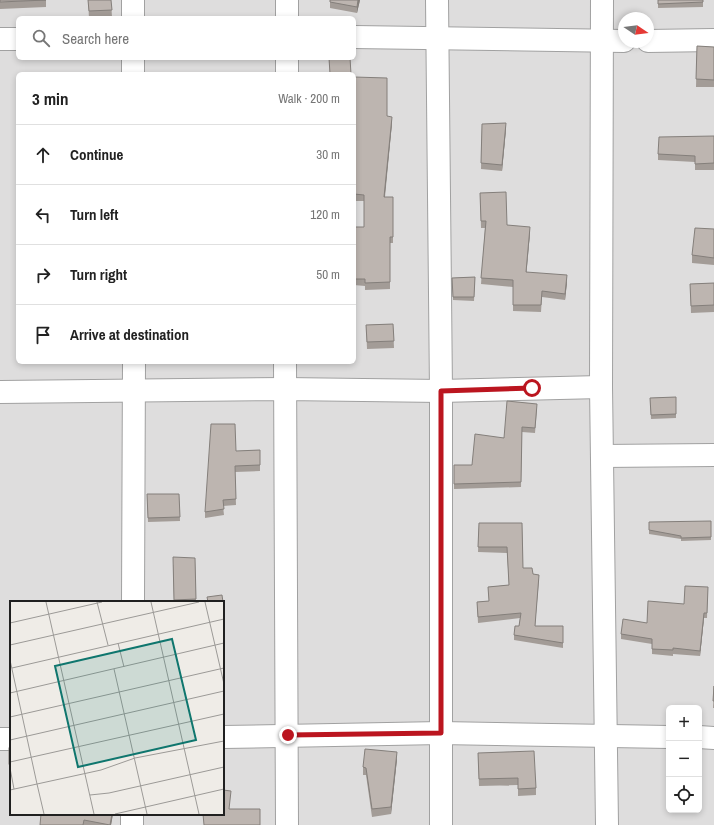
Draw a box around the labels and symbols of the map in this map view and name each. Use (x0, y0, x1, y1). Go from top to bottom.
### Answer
north arrow (618, 12, 654, 48)
route start (523, 379, 541, 397)
inset map (10, 601, 224, 815)
route end (279, 726, 297, 744)

